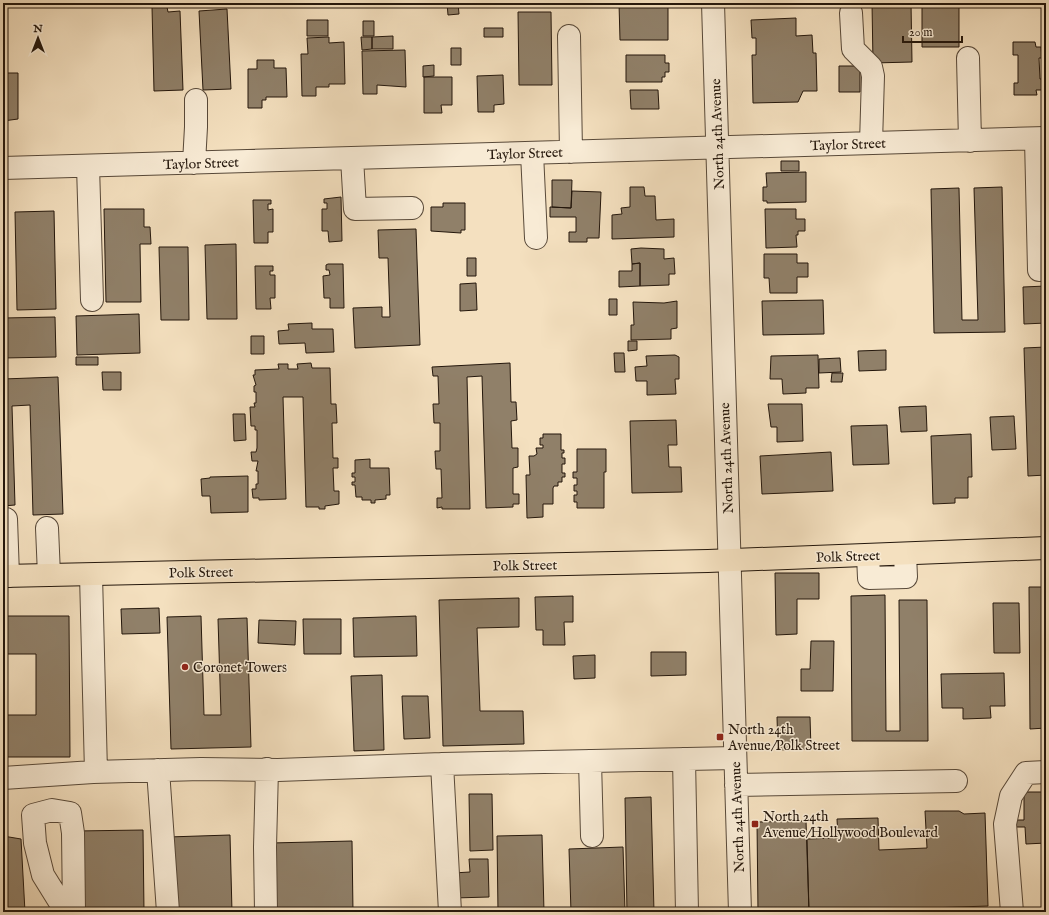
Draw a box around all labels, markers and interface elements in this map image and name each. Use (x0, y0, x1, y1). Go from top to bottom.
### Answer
north arrow (18, 18, 58, 58)
scale bar (903, 18, 962, 44)
text: N (32, 22, 43, 36)
text: 20 m (909, 25, 932, 40)
street label: North 24th Avenue (707, 78, 729, 190)
street label: Taylor Street (810, 135, 887, 155)
street label: Taylor Street (487, 144, 564, 164)
street label: Taylor Street (163, 154, 240, 174)
street label: North 24th Avenue (716, 402, 738, 514)
street label: Polk Street (815, 547, 881, 567)
street label: Polk Street (493, 556, 558, 576)
street label: Polk Street (169, 563, 234, 583)
place label: Coronet Towers (193, 659, 287, 677)
marker: Coronet Towers (180, 662, 190, 672)
place label: North 24th Avenue/Polk Street (727, 721, 840, 755)
marker: North 24th Avenue/Polk Street (715, 732, 725, 742)
street label: North 24th Avenue (727, 761, 749, 873)
place label: North 24th Avenue/Hollywood Boulevard (762, 808, 939, 842)
marker: North 24th Avenue/Hollywood Boulevard (750, 819, 760, 829)

